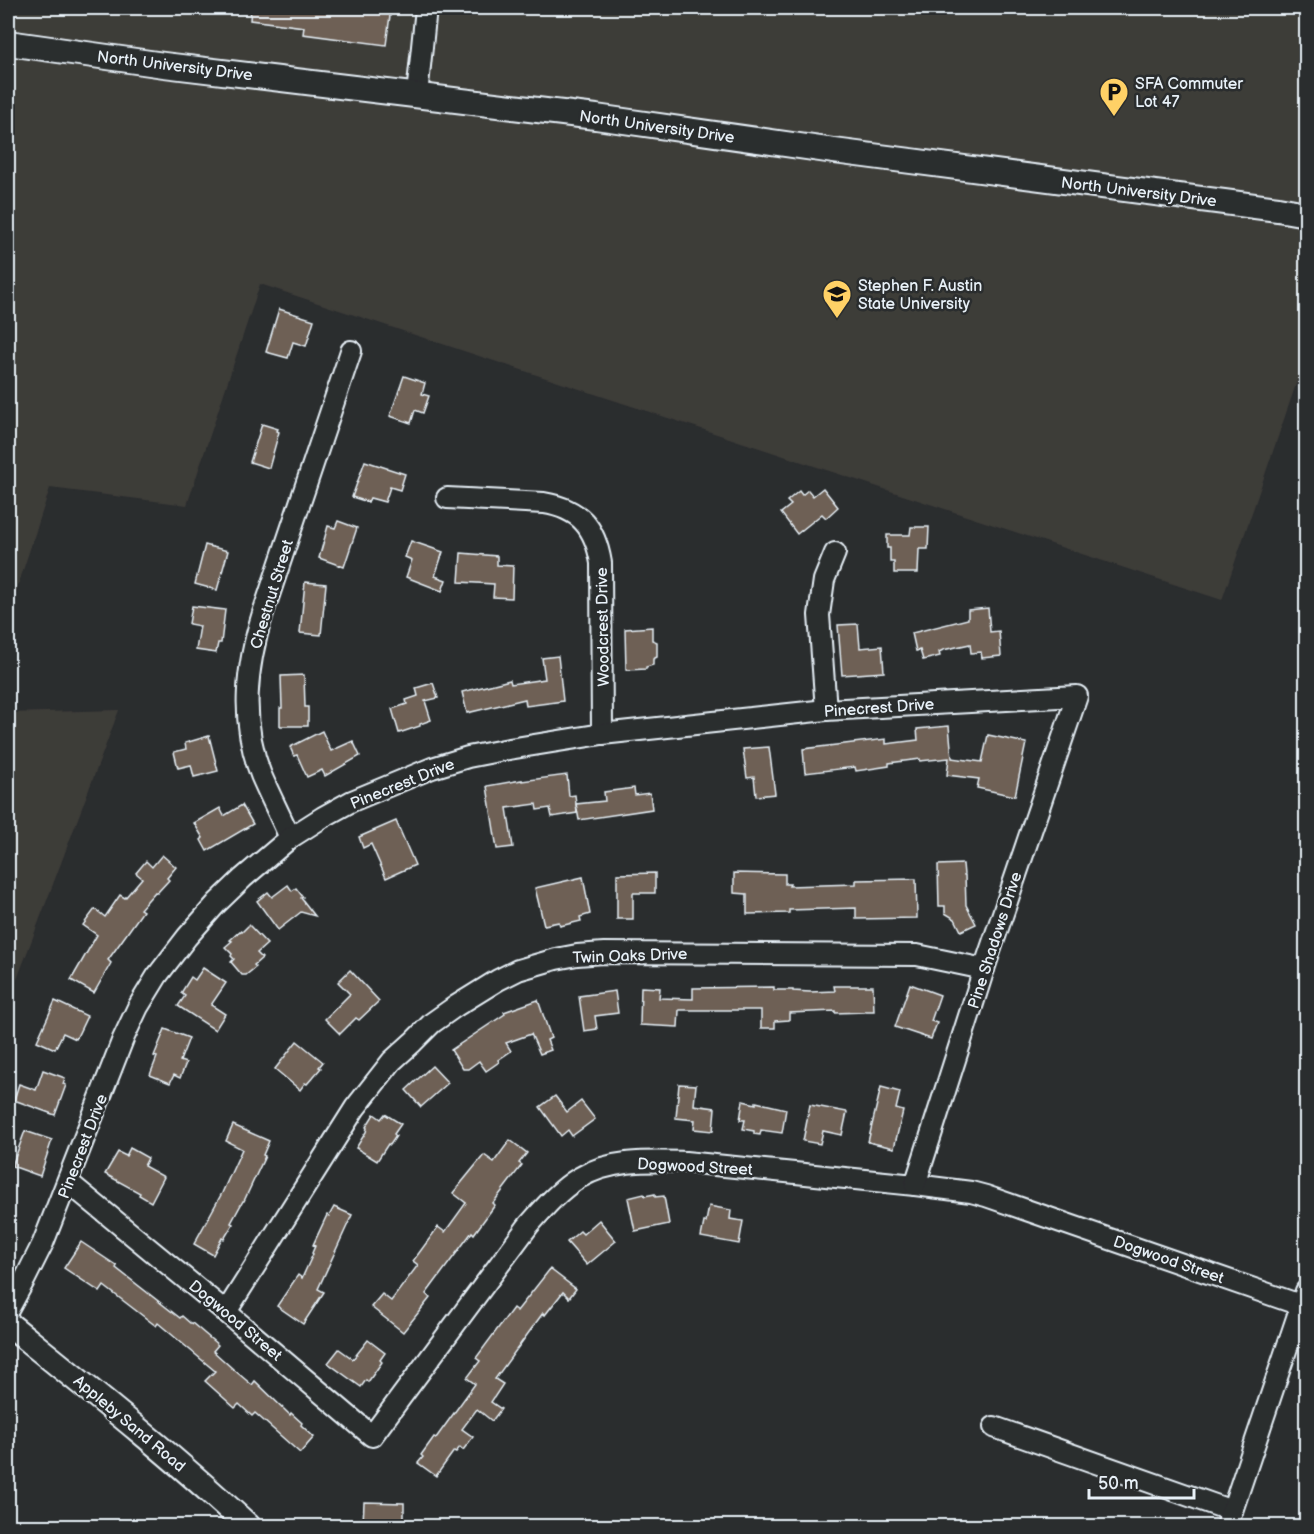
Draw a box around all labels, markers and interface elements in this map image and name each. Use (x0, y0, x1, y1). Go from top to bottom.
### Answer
street label: North University Drive (96, 48, 254, 86)
place label: SFA Commuter Lot 47 (1135, 75, 1243, 112)
parking icon: SFA Commuter Lot 47 (1098, 76, 1130, 118)
street label: North University Drive (578, 107, 736, 148)
street label: North University Drive (1060, 174, 1218, 212)
place label: Stephen F. Austin State University (858, 277, 982, 314)
school or university icon: Stephen F. Austin State University (821, 278, 853, 320)
street label: Chestnut Street (247, 537, 298, 651)
street label: Woodcrest Drive (593, 567, 614, 687)
street label: Pinecrest Drive (823, 695, 935, 722)
street label: Pinecrest Drive (348, 755, 458, 814)
street label: Pine Shadows Drive (964, 869, 1027, 1011)
street label: Twin Oaks Drive (572, 945, 688, 968)
street label: Pinecrest Drive (55, 1091, 112, 1202)
street label: Dogwood Street (637, 1155, 753, 1180)
street label: Dogwood Street (1111, 1233, 1226, 1288)
street label: Dogwood Street (185, 1277, 286, 1366)
street label: Appleby Sand Road (69, 1372, 189, 1476)
scale bar (1089, 1462, 1194, 1500)
text: 50 m (1098, 1473, 1139, 1494)

